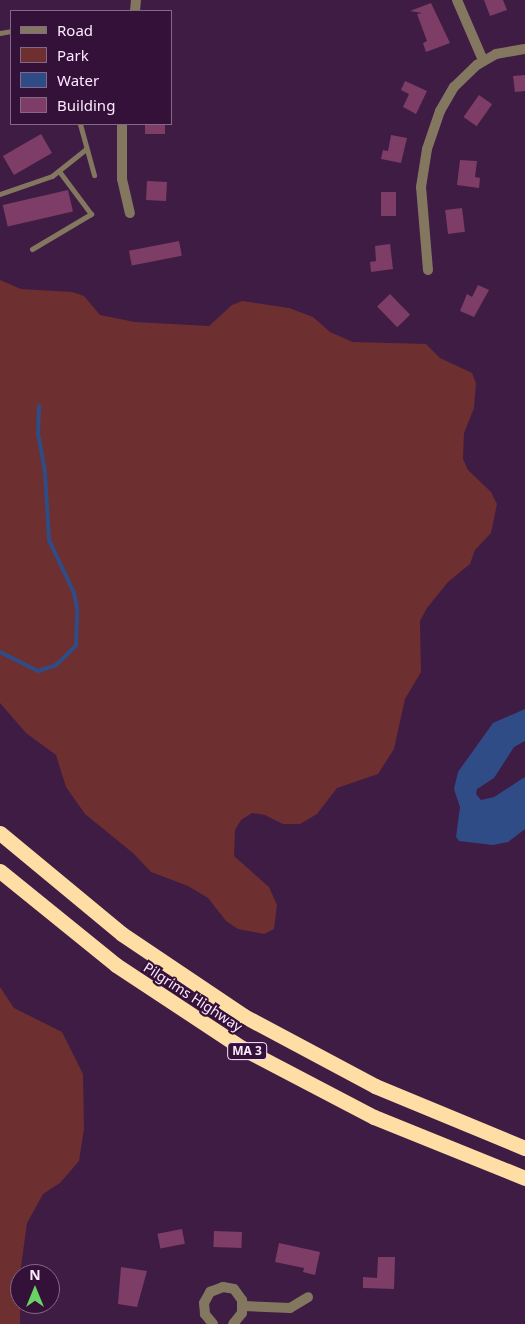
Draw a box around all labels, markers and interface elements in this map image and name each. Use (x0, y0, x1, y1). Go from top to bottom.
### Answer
legend (10, 10, 172, 125)
text: Road (57, 20, 93, 40)
text: Park (57, 45, 89, 65)
text: Water (57, 70, 99, 90)
text: Building (57, 95, 115, 115)
street label: Pilgrims Highway (140, 959, 246, 1035)
road number: MA 3 (227, 1042, 267, 1060)
north arrow (10, 1264, 60, 1314)
text: N (29, 1265, 41, 1284)

